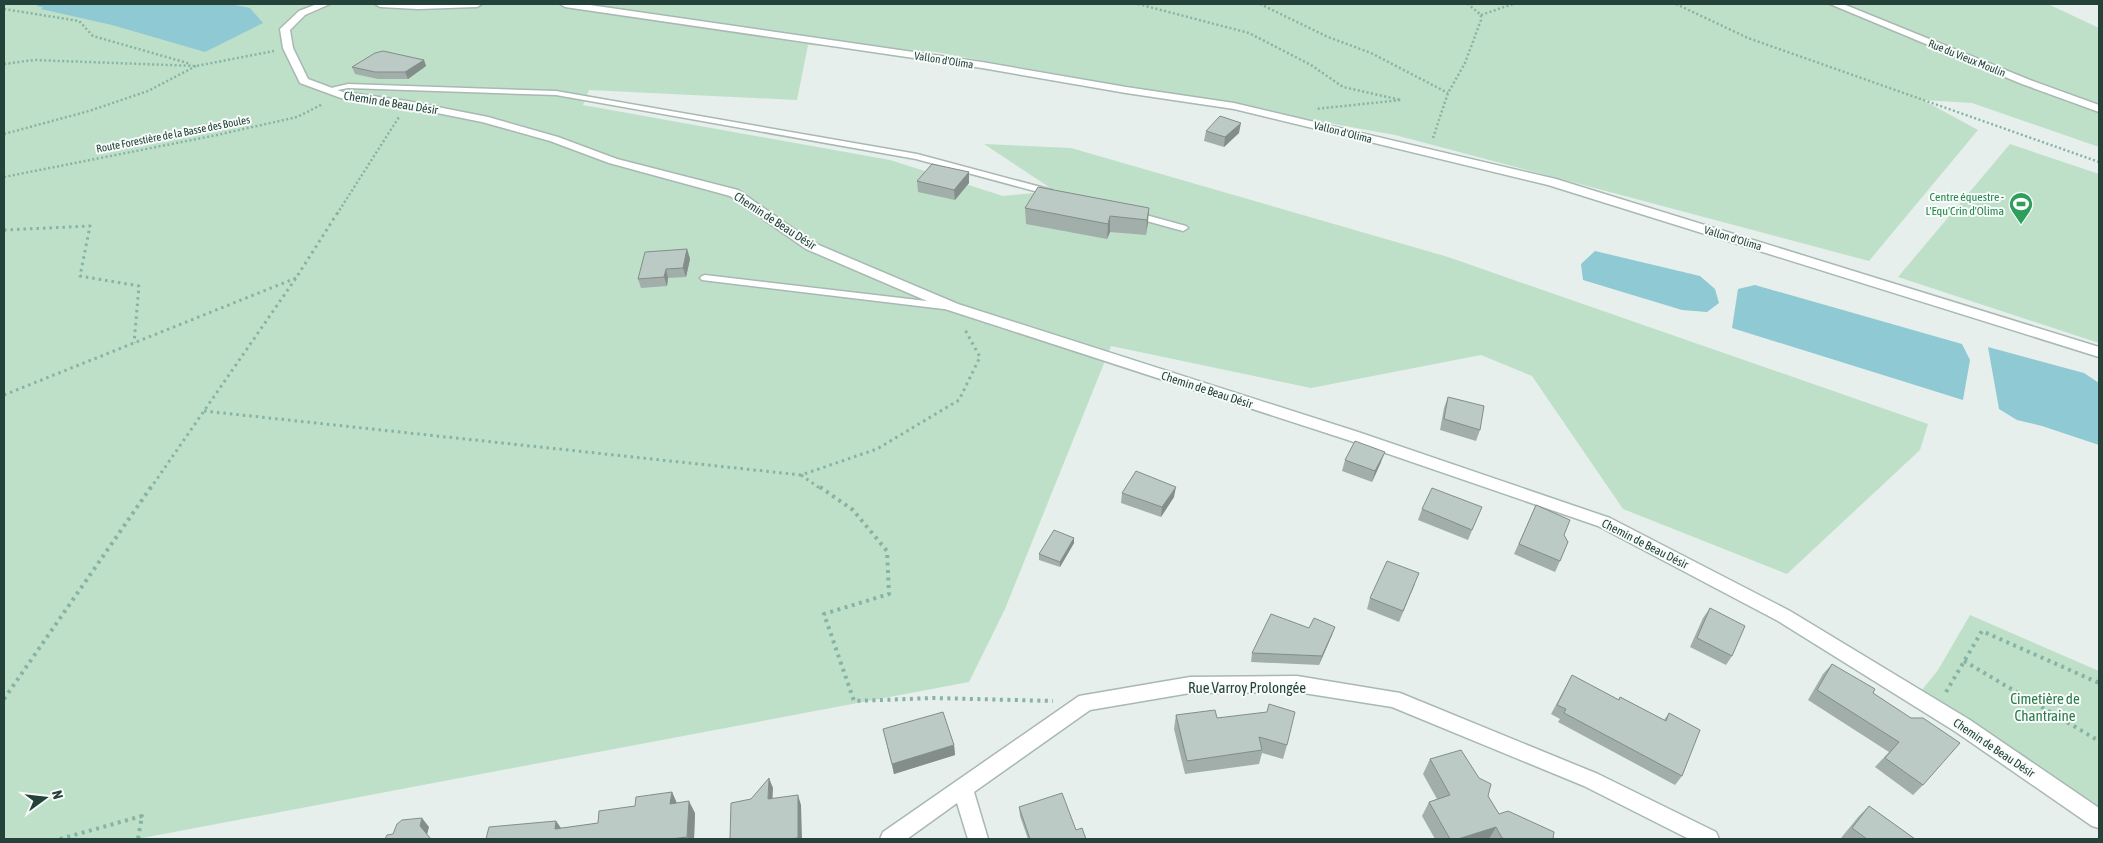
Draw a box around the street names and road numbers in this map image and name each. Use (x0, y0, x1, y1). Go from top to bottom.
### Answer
street label: Rue du Vieux Moulin (1927, 37, 2007, 79)
street label: Vallon d'Olima (914, 49, 974, 71)
street label: Chemin de Beau Désir (343, 89, 440, 117)
street label: Route Forestière de la Basse des Boules (95, 113, 251, 155)
street label: Vallon d'Olima (1313, 119, 1373, 145)
street label: Chemin de Beau Désir (731, 189, 819, 253)
street label: Vallon d'Olima (1703, 224, 1763, 252)
street label: Chemin de Beau Désir (1160, 369, 1255, 412)
street label: Chemin de Beau Désir (1599, 516, 1691, 572)
street label: Rue Varroy Prolongée (1188, 679, 1306, 696)
street label: Chemin de Beau Désir (1951, 716, 2038, 781)

